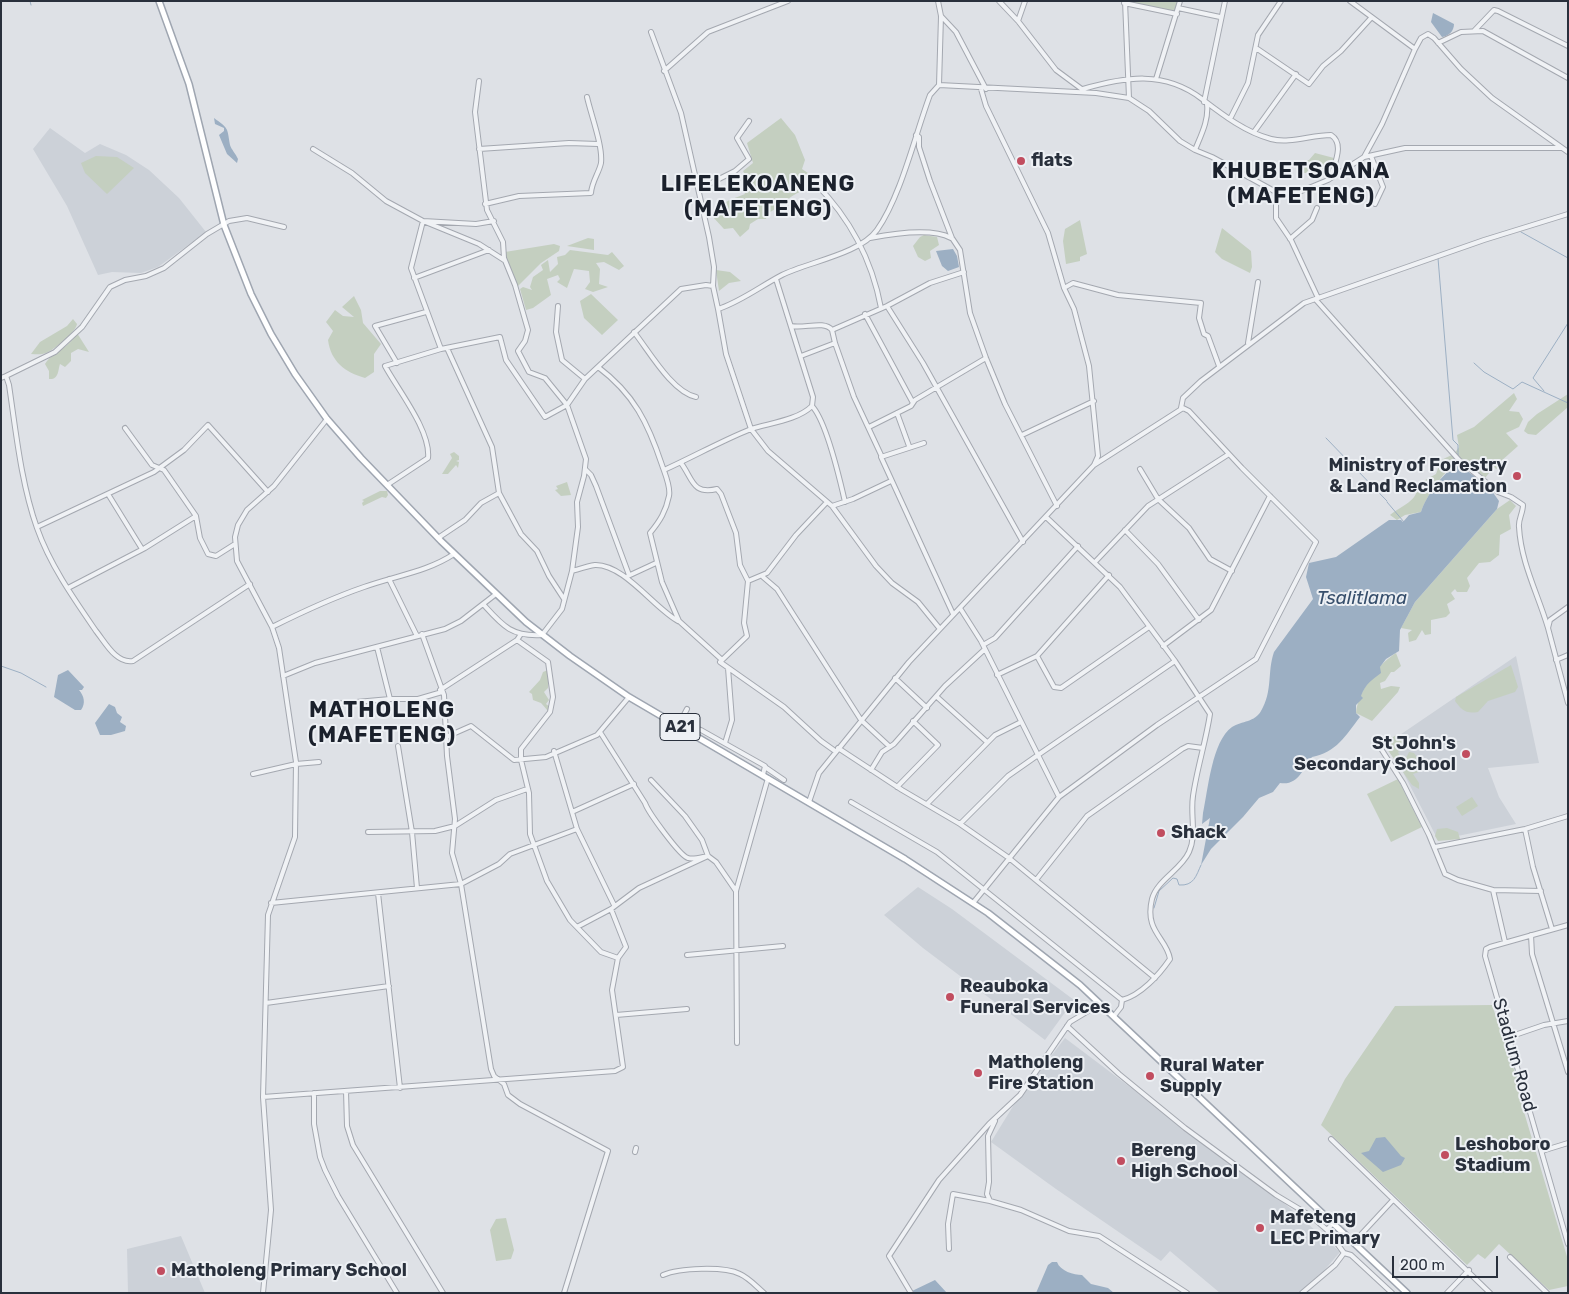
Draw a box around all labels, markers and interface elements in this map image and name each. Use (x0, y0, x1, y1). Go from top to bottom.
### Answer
place label: flats (1031, 150, 1073, 172)
marker: flats (1015, 155, 1027, 167)
district label: KHUBETSOANA (MAFETENG) (1210, 159, 1392, 210)
district label: LIFELEKOANENG (MAFETENG) (659, 172, 857, 224)
place label: Ministry of Forestry & Land Reclamation (1328, 455, 1507, 498)
marker: Ministry of Forestry & Land Reclamation (1511, 470, 1523, 482)
water label: Tsalitlama (1317, 588, 1407, 610)
district label: MATHOLENG (MAFETENG) (307, 698, 457, 749)
road number: A21 (660, 714, 700, 740)
place label: St John's Secondary School (1294, 733, 1456, 776)
marker: St John's Secondary School (1460, 748, 1472, 760)
place label: Shack (1171, 822, 1226, 844)
marker: Shack (1155, 827, 1167, 839)
place label: Reauboka Funeral Services (960, 976, 1110, 1019)
marker: Reauboka Funeral Services (944, 991, 956, 1003)
street label: Stadium Road (1487, 996, 1541, 1114)
place label: Matholeng Fire Station (988, 1052, 1094, 1094)
place label: Rural Water Supply (1160, 1055, 1264, 1098)
marker: Matholeng Fire Station (972, 1067, 984, 1079)
marker: Rural Water Supply (1144, 1070, 1156, 1082)
place label: Leshoboro Stadium (1455, 1134, 1550, 1176)
place label: Bereng High School (1131, 1140, 1238, 1182)
marker: Leshoboro Stadium (1439, 1149, 1451, 1161)
marker: Bereng High School (1115, 1155, 1127, 1167)
place label: Mafeteng LEC Primary (1270, 1207, 1380, 1250)
marker: Mafeteng LEC Primary (1254, 1222, 1266, 1234)
scale bar (1394, 1246, 1500, 1278)
text: 200 m (1400, 1256, 1445, 1274)
place label: Matholeng Primary School (171, 1260, 407, 1282)
marker: Matholeng Primary School (155, 1265, 167, 1277)

